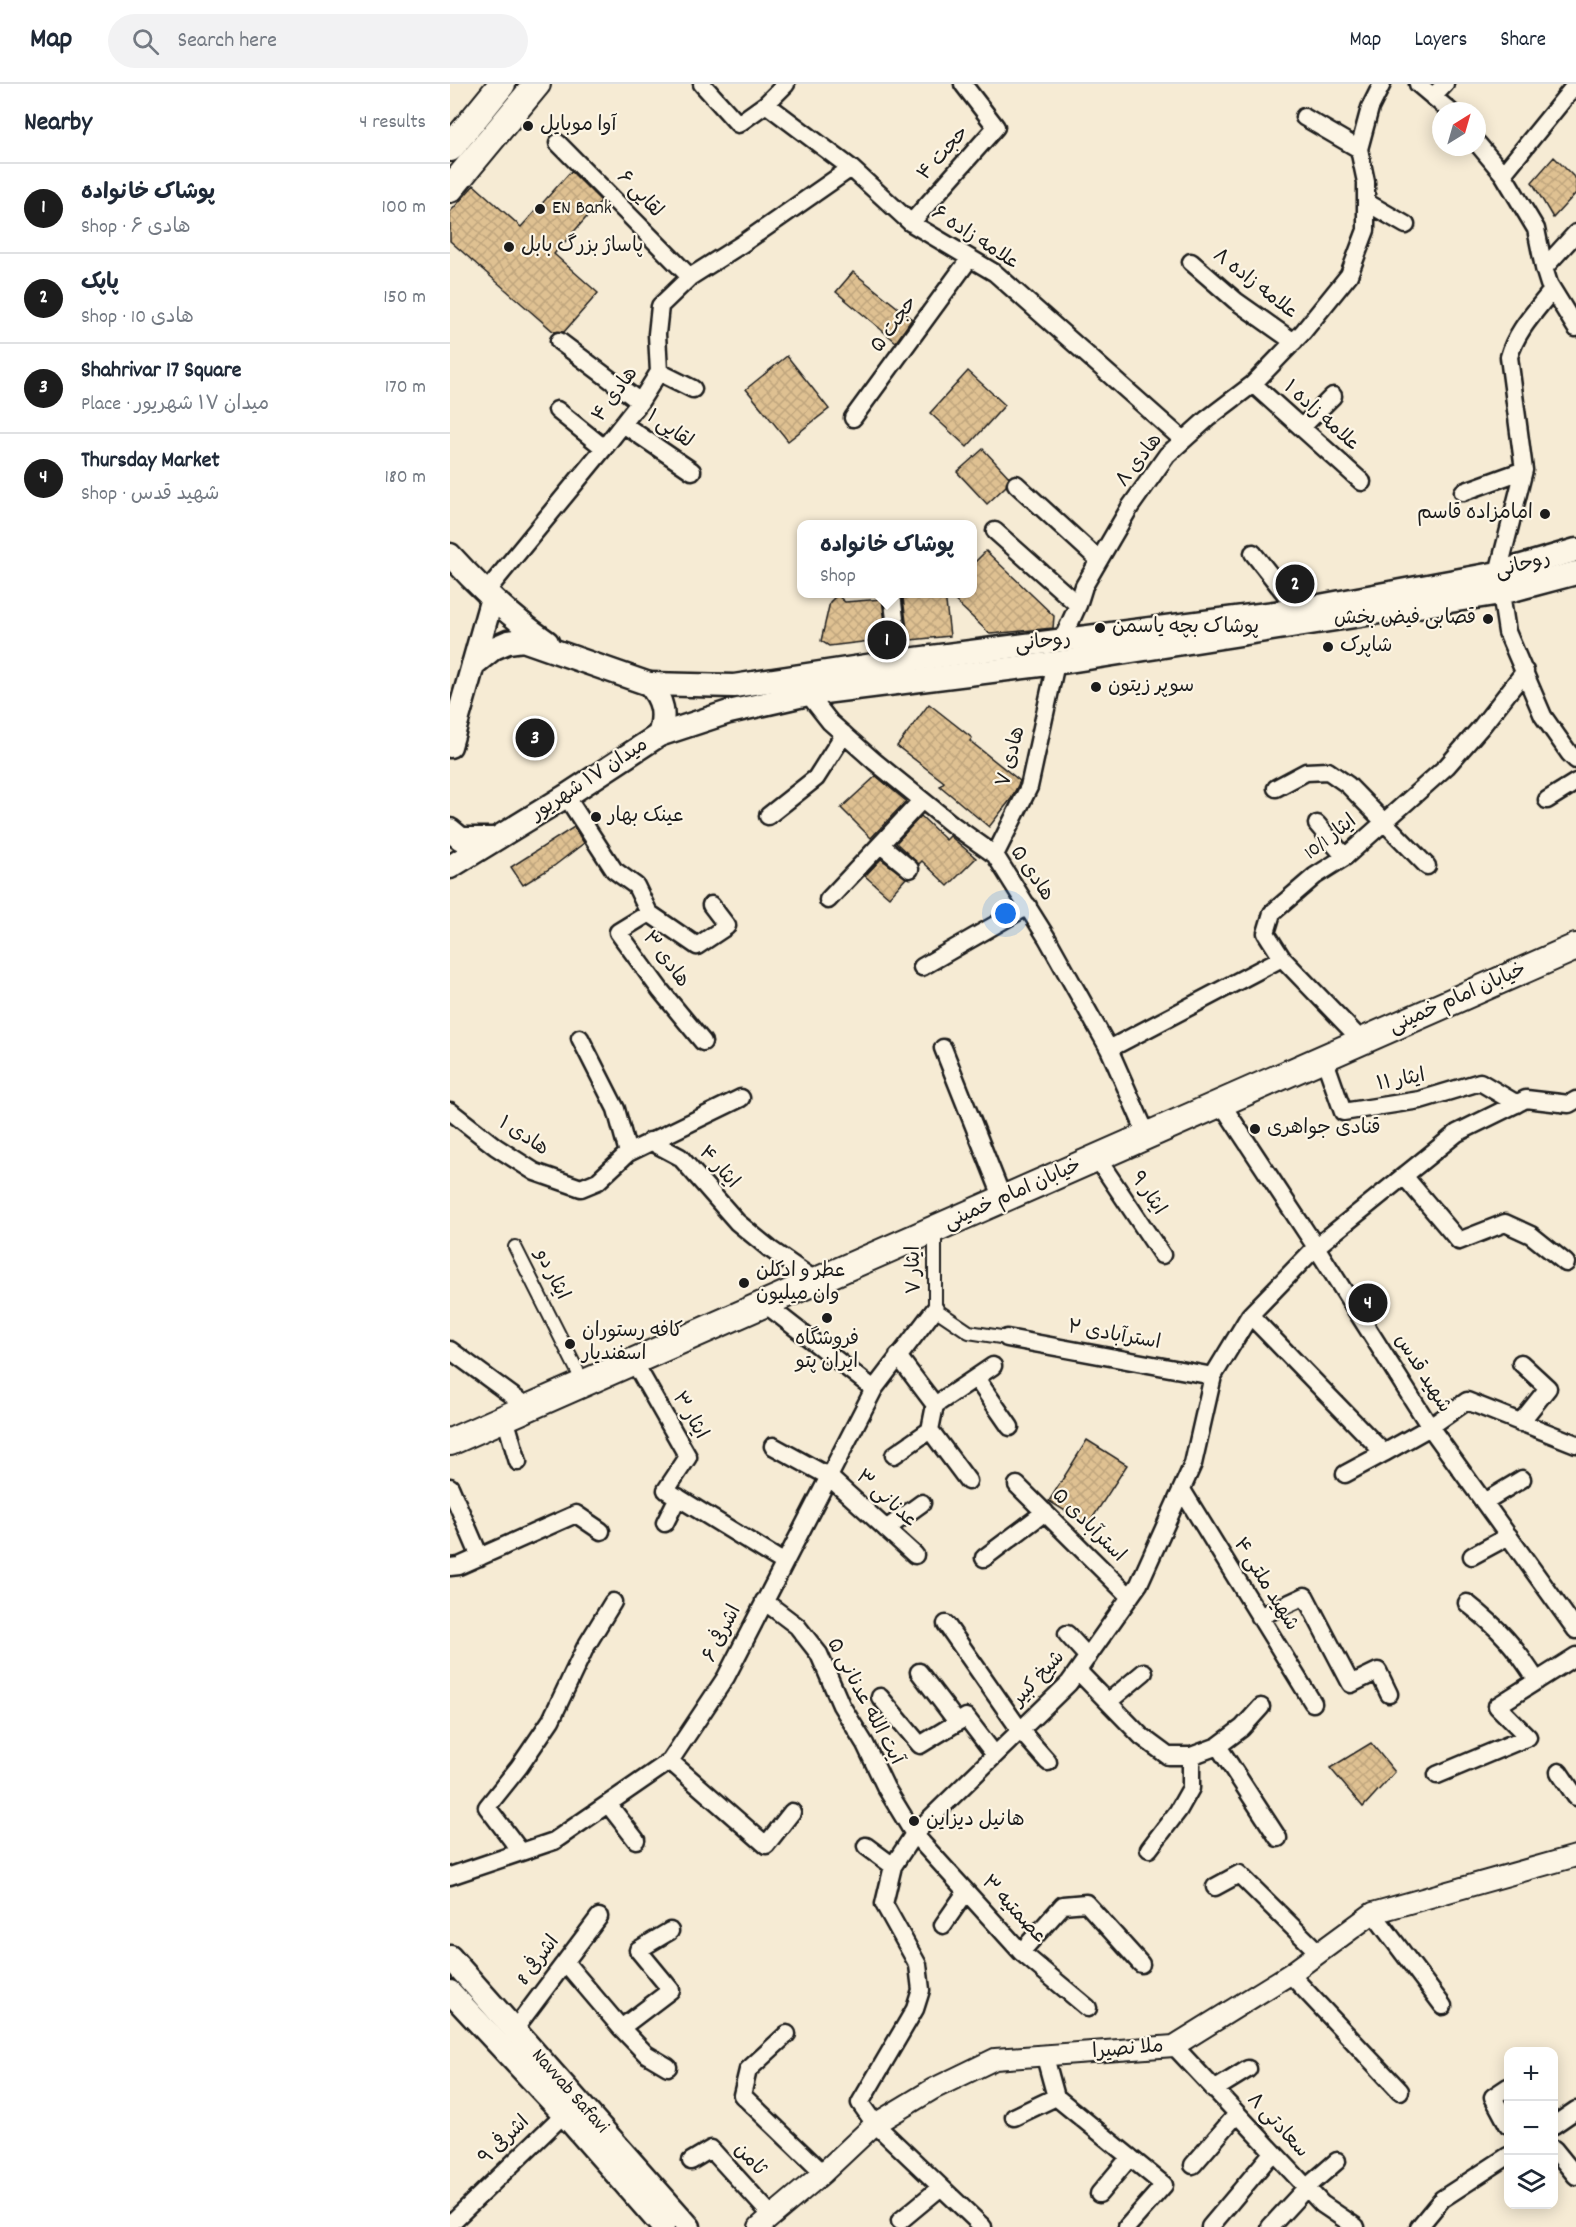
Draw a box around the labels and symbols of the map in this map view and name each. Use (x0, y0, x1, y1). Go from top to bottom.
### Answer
north arrow (1432, 102, 1486, 156)
place label: آوا موبایل (540, 112, 618, 140)
marker: آوا موبایل (521, 119, 535, 133)
street label: حجت ۴ (912, 120, 976, 188)
street label: لقایی ۶ (609, 165, 669, 225)
place label: EN Bank (552, 195, 612, 223)
street label: علامه زاده ۶ (925, 200, 1025, 278)
marker: EN Bank (533, 202, 547, 216)
place label: پاساژ بزرگ بابل (521, 233, 643, 261)
marker: پاساژ بزرگ بابل (502, 240, 516, 254)
street label: علامه زاده ۸ (1206, 243, 1304, 327)
street label: حجت ۵ (865, 291, 925, 359)
street label: هادی ۴ (586, 361, 646, 429)
street label: علامه زاده ۱ (1276, 375, 1366, 459)
street label: لقایی ۱ (640, 404, 698, 456)
street label: هادی ۸ (1110, 428, 1170, 494)
place label: امامزاده قاسم (1417, 500, 1533, 528)
marker: امامزاده قاسم (1538, 507, 1552, 521)
street label: روحانی (1492, 545, 1554, 587)
pin: 2 (1276, 562, 1314, 606)
place label: قصابی فیض بخش (1334, 605, 1476, 633)
marker: قصابی فیض بخش (1481, 612, 1495, 626)
place label: پوشاک بچه یاسمن (1112, 614, 1259, 642)
pin: 1 (868, 618, 906, 662)
marker: پوشاک بچه یاسمن (1093, 621, 1107, 635)
street label: روحانی (1013, 626, 1073, 660)
place label: شاپرک (1340, 633, 1392, 661)
marker: شاپرک (1321, 640, 1335, 654)
place label: سوپر زیتون (1108, 673, 1194, 701)
marker: سوپر زیتون (1089, 680, 1103, 694)
pin: 3 (516, 716, 554, 760)
street label: هادی ۷ (990, 724, 1034, 790)
street label: میدان ۱۷ شهریور (524, 732, 654, 829)
place label: عینک بهار (606, 803, 683, 831)
street label: ایثار 10/1 (1299, 809, 1363, 867)
marker: عینک بهار (589, 810, 603, 824)
street label: هادی ۵ (1002, 841, 1060, 907)
your location (991, 899, 1020, 928)
street label: هادی ۳ (635, 926, 695, 994)
street label: خیابان امام خمینی (1385, 956, 1531, 1042)
street label: ایثار ۱۱ (1374, 1063, 1428, 1099)
street label: هادی ۱ (492, 1110, 554, 1164)
place label: قنادی جواهری (1267, 1115, 1381, 1143)
marker: قنادی جواهری (1248, 1122, 1262, 1136)
street label: ایثار ۴ (691, 1140, 745, 1196)
street label: خیابان امام خمینی (940, 1152, 1086, 1238)
street label: ایثار ۹ (1122, 1167, 1172, 1221)
street label: ایثار دو (526, 1243, 575, 1305)
street label: ایثار ۷ (901, 1246, 929, 1294)
place label: عطر و ادکلن وان میلیون (756, 1258, 845, 1309)
marker: عطر و ادکلن وان میلیون (737, 1276, 751, 1290)
pin: 4 (1348, 1280, 1388, 1326)
marker: فروشگاه ایران پتو (820, 1311, 834, 1325)
street label: استرآبادی ٣ (1065, 1314, 1163, 1358)
place label: کافه رستوران اسفندیار (580, 1318, 683, 1369)
place label: فروشگاه ایران پتو (794, 1326, 859, 1377)
street label: شهید قدس (1387, 1329, 1457, 1419)
marker: کافه رستوران اسفندیار (563, 1337, 577, 1351)
street label: ایثار ۳ (664, 1387, 714, 1445)
street label: عدنانی ۳ (848, 1464, 924, 1536)
street label: استرآبادی ۵ (1045, 1483, 1131, 1569)
street label: شهید ملتی ۴ (1225, 1533, 1305, 1637)
street label: اشرفی ۶ (695, 1600, 749, 1668)
street label: آیت الله عدنانی ۵ (819, 1634, 910, 1771)
street label: شیخ کبیر (1004, 1645, 1072, 1715)
place label: هانیل دیزاین (926, 1807, 1025, 1835)
marker: هانیل دیزاین (907, 1814, 921, 1828)
street label: عصمتیه ۳ (974, 1870, 1052, 1950)
street label: اشرفی 8 (509, 1929, 567, 1992)
street label: ملا نصیرا (1091, 2033, 1165, 2067)
street label: Navvab Safavi (524, 2043, 615, 2141)
street label: سعادتی ۸ (1239, 2087, 1315, 2165)
street label: اشرفی ۹ (472, 2108, 537, 2172)
street label: ثامن (726, 2137, 772, 2184)

